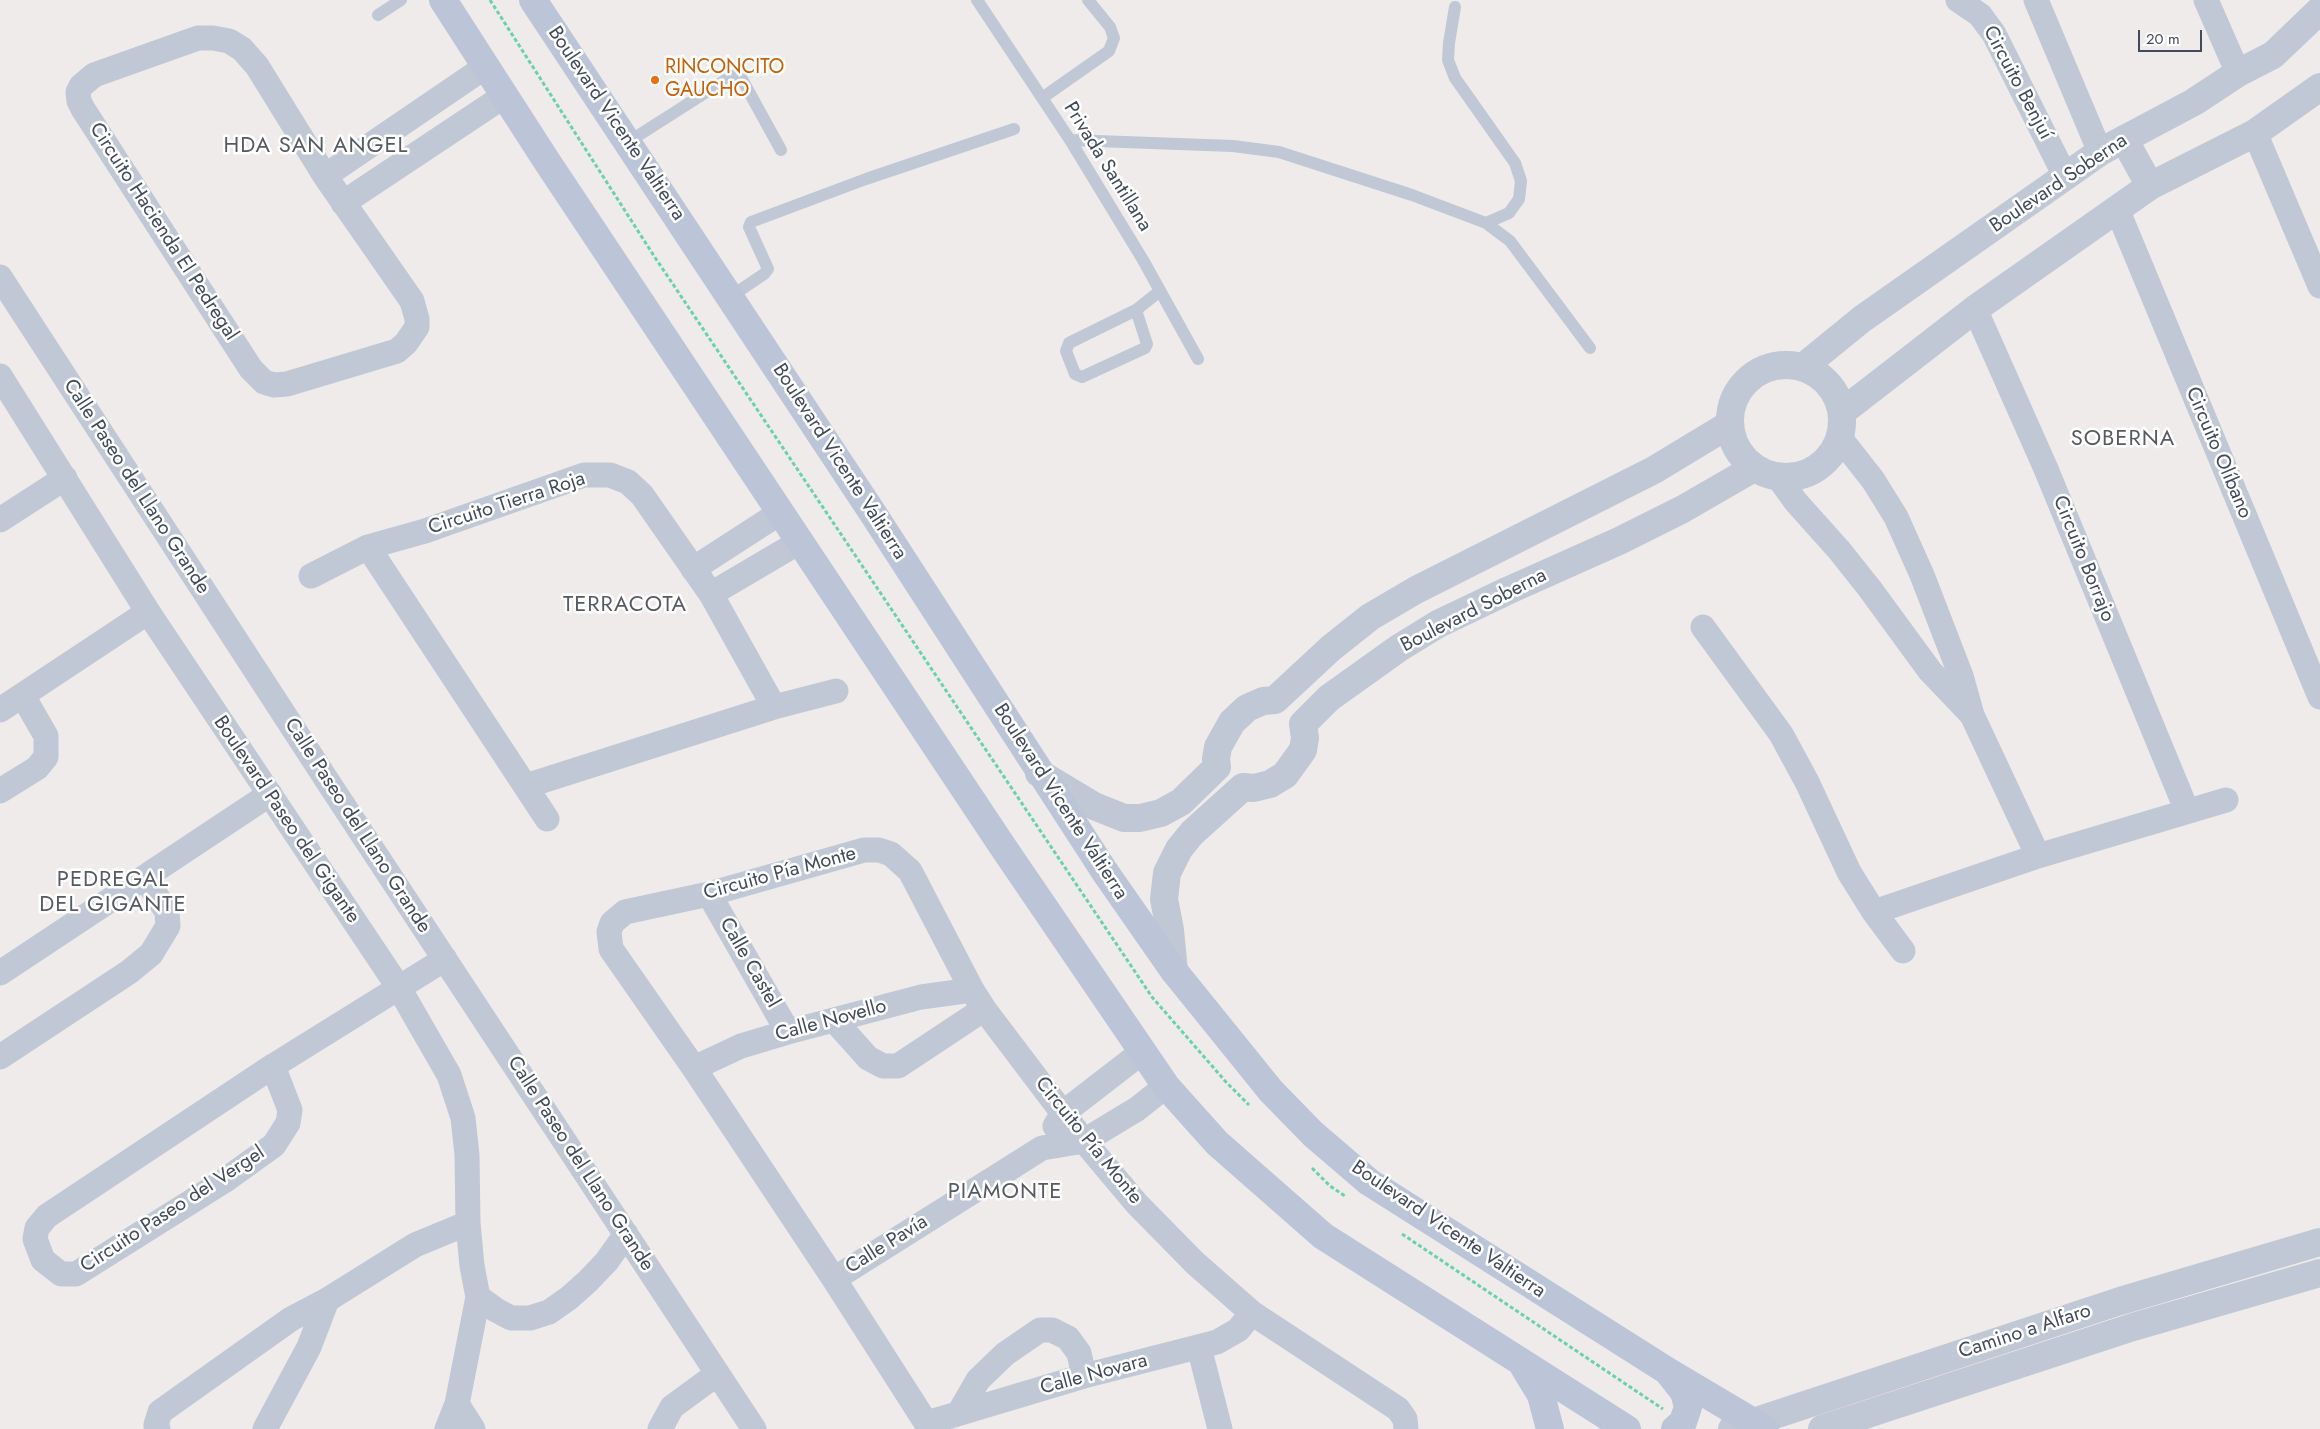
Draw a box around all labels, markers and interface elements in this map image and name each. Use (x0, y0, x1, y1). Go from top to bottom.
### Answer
scale bar (2140, 20, 2204, 52)
street label: Boulevard Vicente Valtierra (542, 22, 690, 226)
street label: Circuito Benjuí (1977, 22, 2057, 144)
text: 20 m (2146, 28, 2180, 50)
place label: RINCONCITO GAUCHO (665, 56, 784, 103)
marker: RINCONCITO GAUCHO (649, 74, 661, 86)
street label: Privada Santillana (1058, 98, 1156, 236)
street label: Circuito Hacienda El Pedregal (83, 119, 243, 345)
street label: Boulevard Soberna (1986, 129, 2132, 239)
district label: HDA SAN ANGEL (222, 134, 410, 160)
street label: Boulevard Vicente Valtierra (767, 360, 911, 564)
street label: Calle Paseo del Llano Grande (58, 375, 214, 599)
street label: Circuito Olíbano (2180, 384, 2256, 522)
district label: SOBERNA (2070, 427, 2176, 453)
street label: Circuito Tierra Roja (426, 467, 588, 541)
street label: Circuito Borrajo (2047, 492, 2119, 626)
street label: Boulevard Soberna (1397, 564, 1551, 658)
district label: TERRACOTA (562, 593, 688, 619)
street label: Boulevard Vicente Valtierra (988, 700, 1132, 904)
street label: Boulevard Paseo del Gigante (208, 712, 364, 928)
street label: Calle Paseo del Llano Grande (279, 714, 435, 938)
street label: Circuito Pía Monte (701, 842, 859, 906)
district label: PEDREGAL DEL GIGANTE (38, 868, 188, 919)
street label: Calle Castel (714, 914, 784, 1012)
street label: Calle Novello (773, 995, 889, 1047)
street label: Calle Paseo del Llano Grande (502, 1052, 658, 1276)
street label: Circuito Pía Monte (1029, 1072, 1147, 1210)
street label: Circuito Paseo del Vergel (76, 1141, 270, 1279)
street label: Boulevard Vicente Valtierra (1346, 1156, 1550, 1304)
district label: PIAMONTE (947, 1180, 1063, 1206)
street label: Calle Pavía (841, 1210, 933, 1280)
street label: Camino a Alfaro (1956, 1299, 2094, 1365)
street label: Calle Novara (1038, 1349, 1150, 1401)

